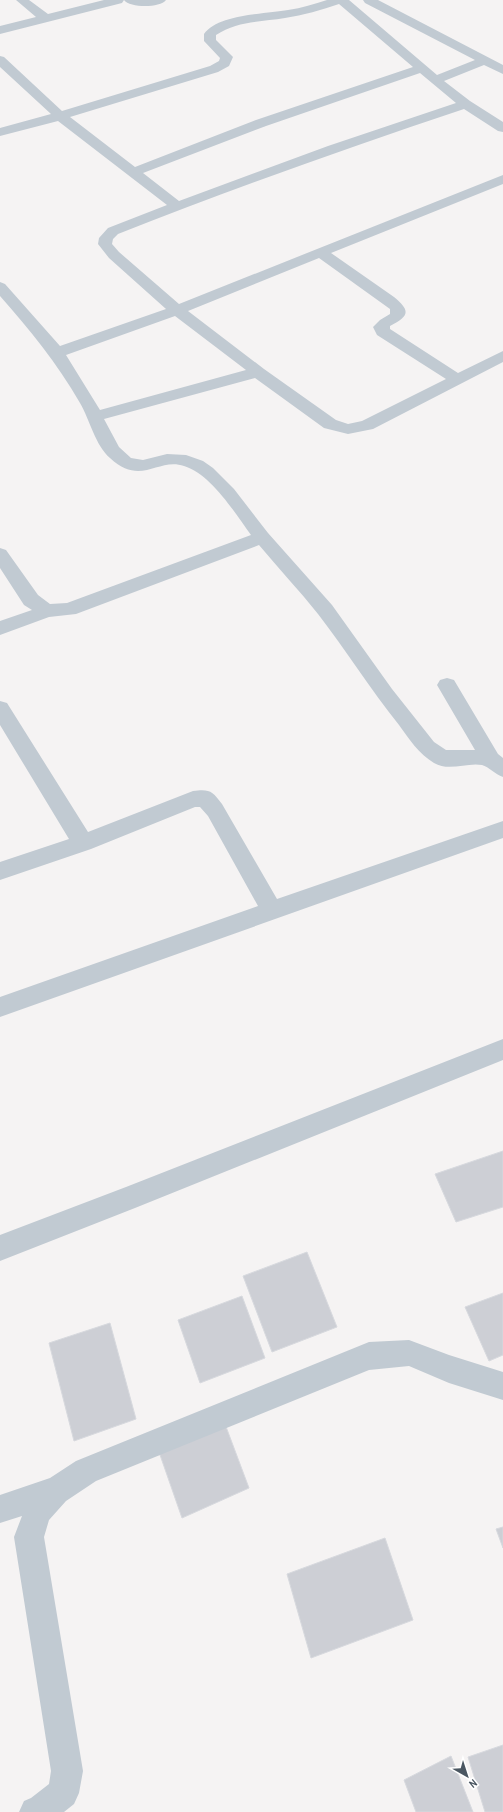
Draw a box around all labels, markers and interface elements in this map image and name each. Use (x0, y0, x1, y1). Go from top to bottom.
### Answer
north arrow (447, 1756, 487, 1796)
text: N (466, 1776, 480, 1791)

